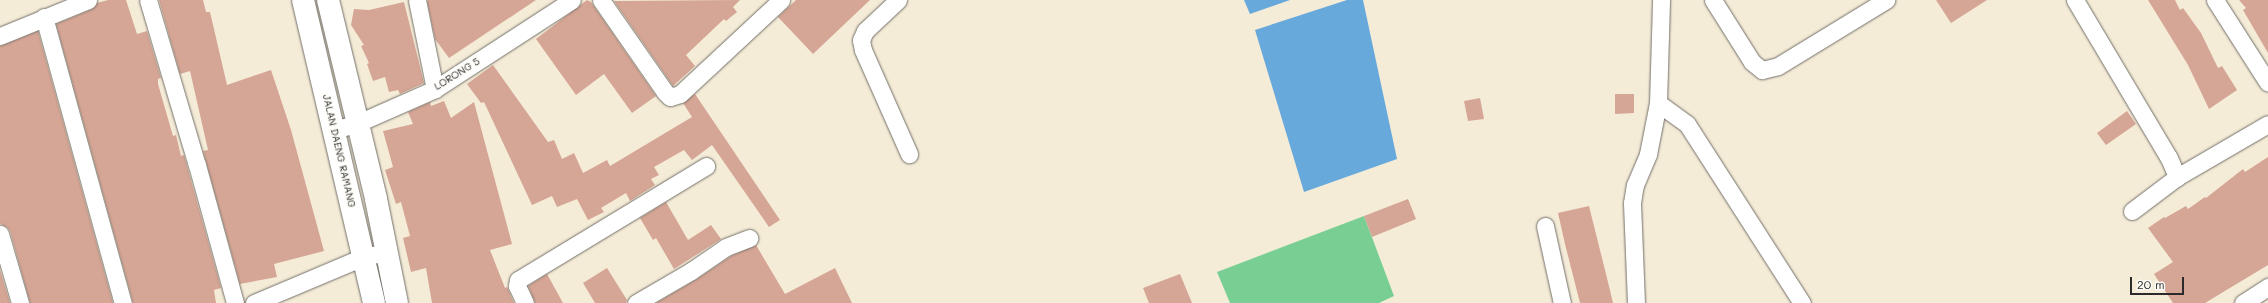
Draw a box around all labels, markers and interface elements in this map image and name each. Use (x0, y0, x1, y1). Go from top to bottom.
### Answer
street label: LORONG 5 (432, 55, 482, 93)
street label: JALAN DAENG RAMANG (320, 93, 358, 209)
scale bar (2132, 269, 2186, 295)
text: 20 m (2137, 276, 2165, 292)

